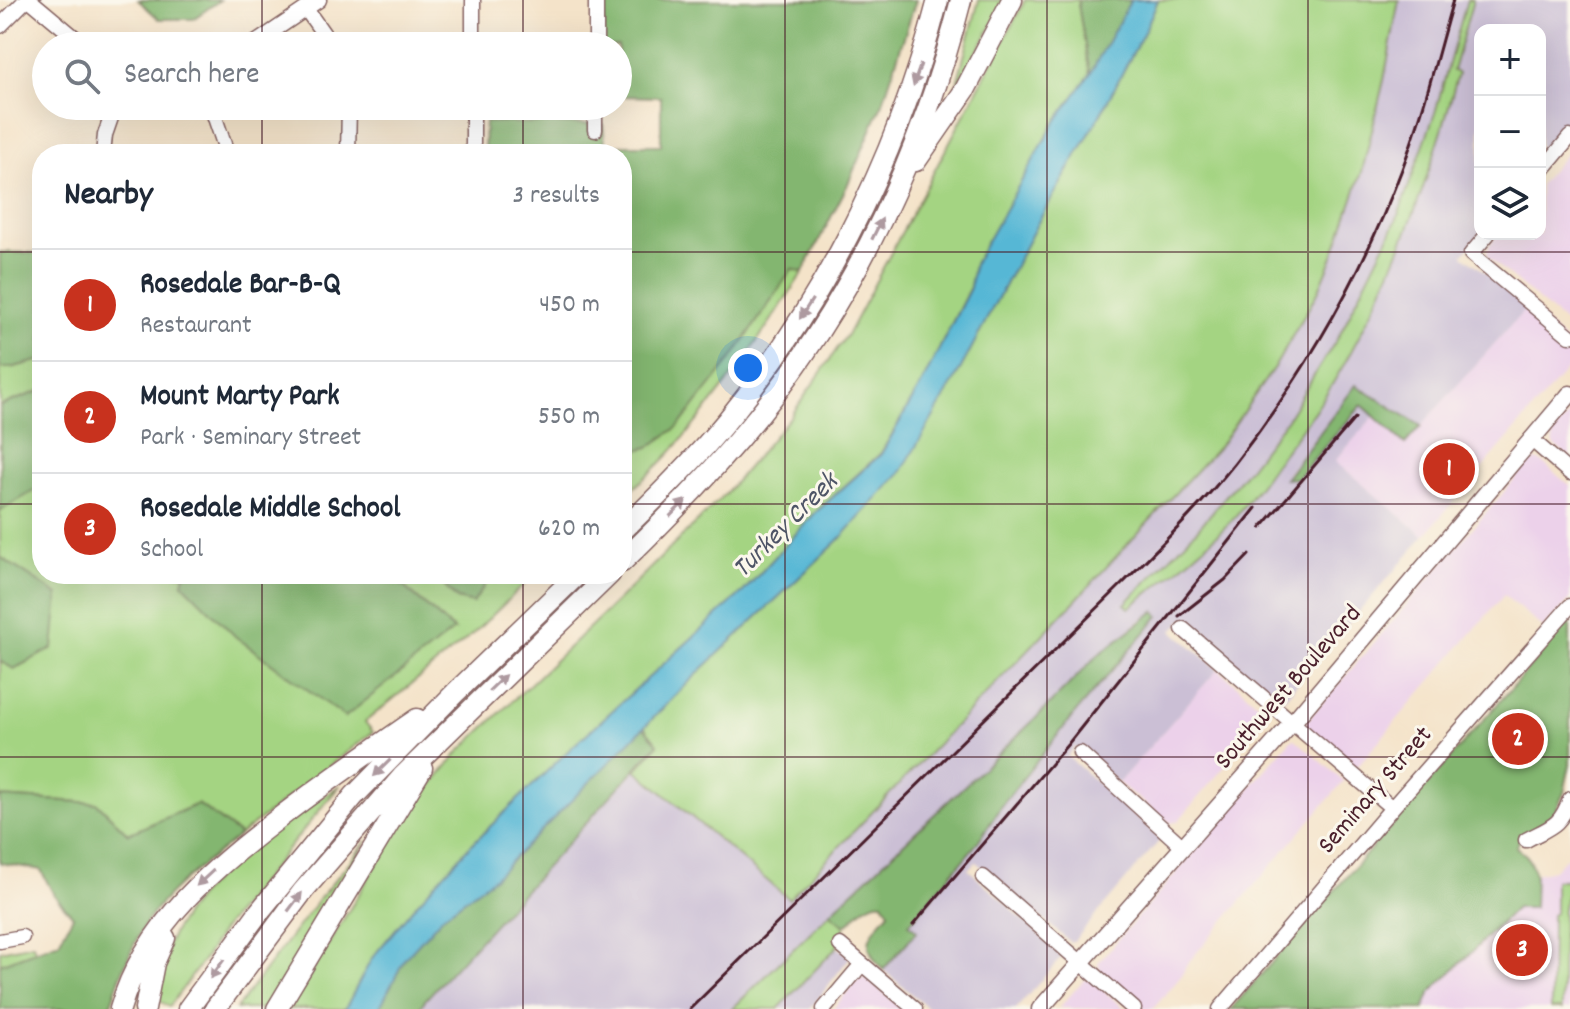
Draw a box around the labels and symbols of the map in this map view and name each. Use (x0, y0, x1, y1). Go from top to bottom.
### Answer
one-way arrow (911, 63, 923, 87)
one-way arrow (870, 217, 884, 240)
one-way arrow (799, 298, 813, 320)
your location (728, 348, 768, 388)
pin: 1 (1423, 439, 1475, 499)
water label: Turkey Creek (725, 463, 851, 589)
one-way arrow (668, 499, 686, 518)
street label: Southwest Boulevard (1207, 597, 1371, 779)
one-way arrow (487, 675, 506, 693)
pin: 2 (1492, 709, 1544, 769)
street label: Seminary Street (1310, 719, 1442, 863)
one-way arrow (373, 758, 392, 777)
one-way arrow (196, 869, 215, 887)
one-way arrow (287, 891, 303, 912)
pin: 3 (1496, 920, 1548, 980)
one-way arrow (210, 958, 226, 979)

